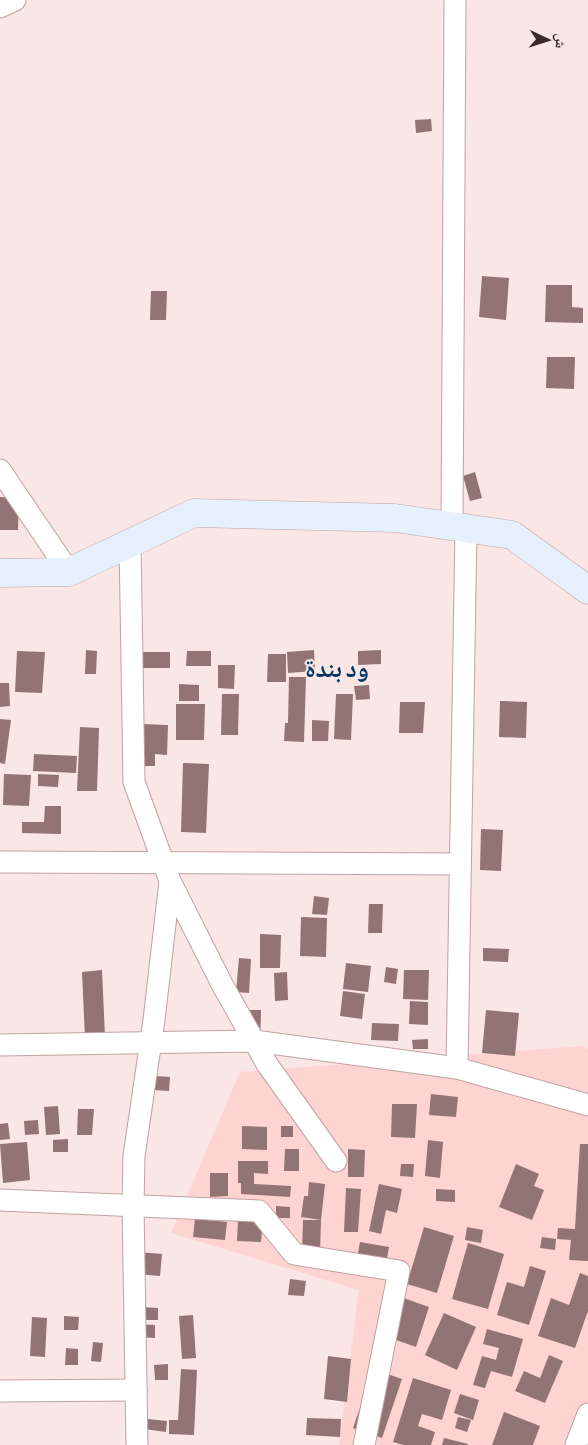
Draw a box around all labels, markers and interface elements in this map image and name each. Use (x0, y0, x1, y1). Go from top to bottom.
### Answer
north arrow (523, 15, 573, 65)
text: ش (551, 33, 569, 49)
district label: ود بندة (305, 654, 369, 685)

